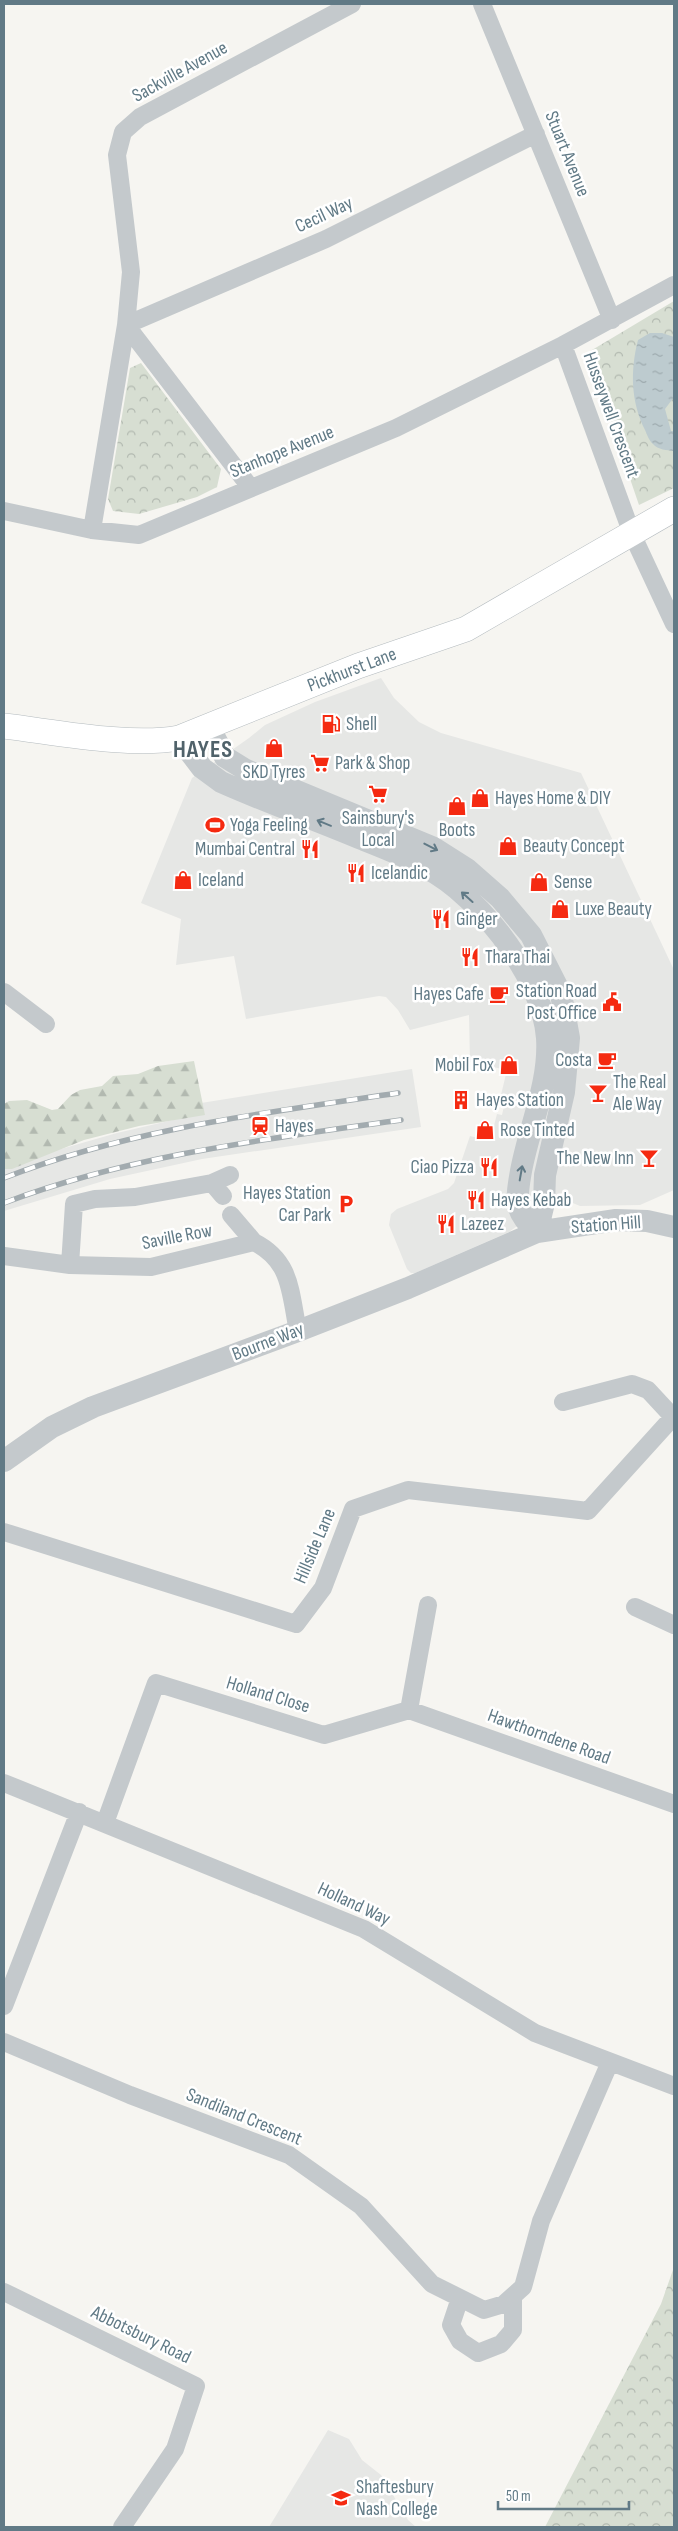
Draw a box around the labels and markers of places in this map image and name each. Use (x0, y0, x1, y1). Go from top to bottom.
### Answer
fuel station icon: Shell (320, 713, 342, 735)
place label: Shell (346, 713, 377, 736)
shop icon: SKD Tyres (263, 737, 285, 759)
supermarket icon: Park & Shop (309, 752, 331, 774)
place label: Park & Shop (335, 752, 410, 775)
place label: SKD Tyres (243, 761, 306, 784)
supermarket icon: Sainsbury's Local (367, 783, 389, 805)
shop icon: Hayes Home & DIY (469, 787, 491, 809)
place label: Hayes Home & DIY (495, 787, 611, 810)
shop icon: Boots (446, 795, 468, 817)
place label: Sainsbury's Local (342, 807, 414, 852)
sports icon: Yoga Feeling (204, 814, 226, 836)
place label: Yoga Feeling (230, 814, 308, 837)
place label: Boots (439, 819, 476, 842)
shop icon: Beauty Concept (497, 835, 519, 857)
place label: Beauty Concept (523, 835, 625, 858)
place label: Mumbai Central (195, 838, 295, 861)
restaurant icon: Mumbai Central (299, 838, 321, 860)
restaurant icon: Icelandic (345, 862, 367, 884)
place label: Icelandic (371, 862, 428, 885)
shop icon: Iceland (172, 869, 194, 891)
place label: Iceland (198, 869, 244, 892)
shop icon: Sense (528, 871, 550, 893)
place label: Sense (554, 871, 592, 894)
shop icon: Luxe Beauty (549, 898, 571, 920)
place label: Luxe Beauty (575, 898, 653, 921)
restaurant icon: Ginger (430, 908, 452, 930)
place label: Ginger (456, 908, 498, 931)
restaurant icon: Thara Thai (459, 946, 481, 968)
place label: Thara Thai (485, 946, 550, 969)
place label: Station Road Post Office (516, 980, 597, 1025)
place label: Hayes Cafe (414, 983, 484, 1006)
cafe icon: Hayes Cafe (488, 983, 510, 1005)
public building icon: Station Road Post Office (601, 991, 623, 1013)
place label: Costa (555, 1049, 592, 1072)
cafe icon: Costa (596, 1049, 618, 1071)
place label: Mobil Fox (435, 1054, 494, 1077)
shop icon: Mobil Fox (498, 1054, 520, 1076)
place label: The Real Ale Way (612, 1071, 666, 1116)
bar icon: The Real Ale Way (587, 1082, 609, 1104)
building icon: Hayes Station (450, 1089, 472, 1111)
place label: Hayes Station (476, 1089, 564, 1112)
station icon: Hayes (249, 1115, 271, 1137)
place label: Hayes (275, 1115, 314, 1138)
shop icon: Rose Tinted (474, 1119, 496, 1141)
place label: Rose Tinted (500, 1119, 575, 1142)
place label: The New Inn (557, 1147, 634, 1170)
bar icon: The New Inn (638, 1147, 660, 1169)
place label: Ciao Pizza (411, 1156, 474, 1179)
restaurant icon: Ciao Pizza (478, 1156, 500, 1178)
place label: Hayes Station Car Park (243, 1182, 332, 1227)
restaurant icon: Hayes Kebab (465, 1189, 487, 1211)
place label: Hayes Kebab (491, 1189, 571, 1212)
parking icon: Hayes Station Car Park (335, 1193, 357, 1215)
restaurant icon: Lazeez (435, 1213, 457, 1235)
place label: Lazeez (461, 1213, 504, 1236)
place label: Shaftesbury Nash College (356, 2476, 438, 2521)
school or university icon: Shaftesbury Nash College (330, 2487, 352, 2509)

